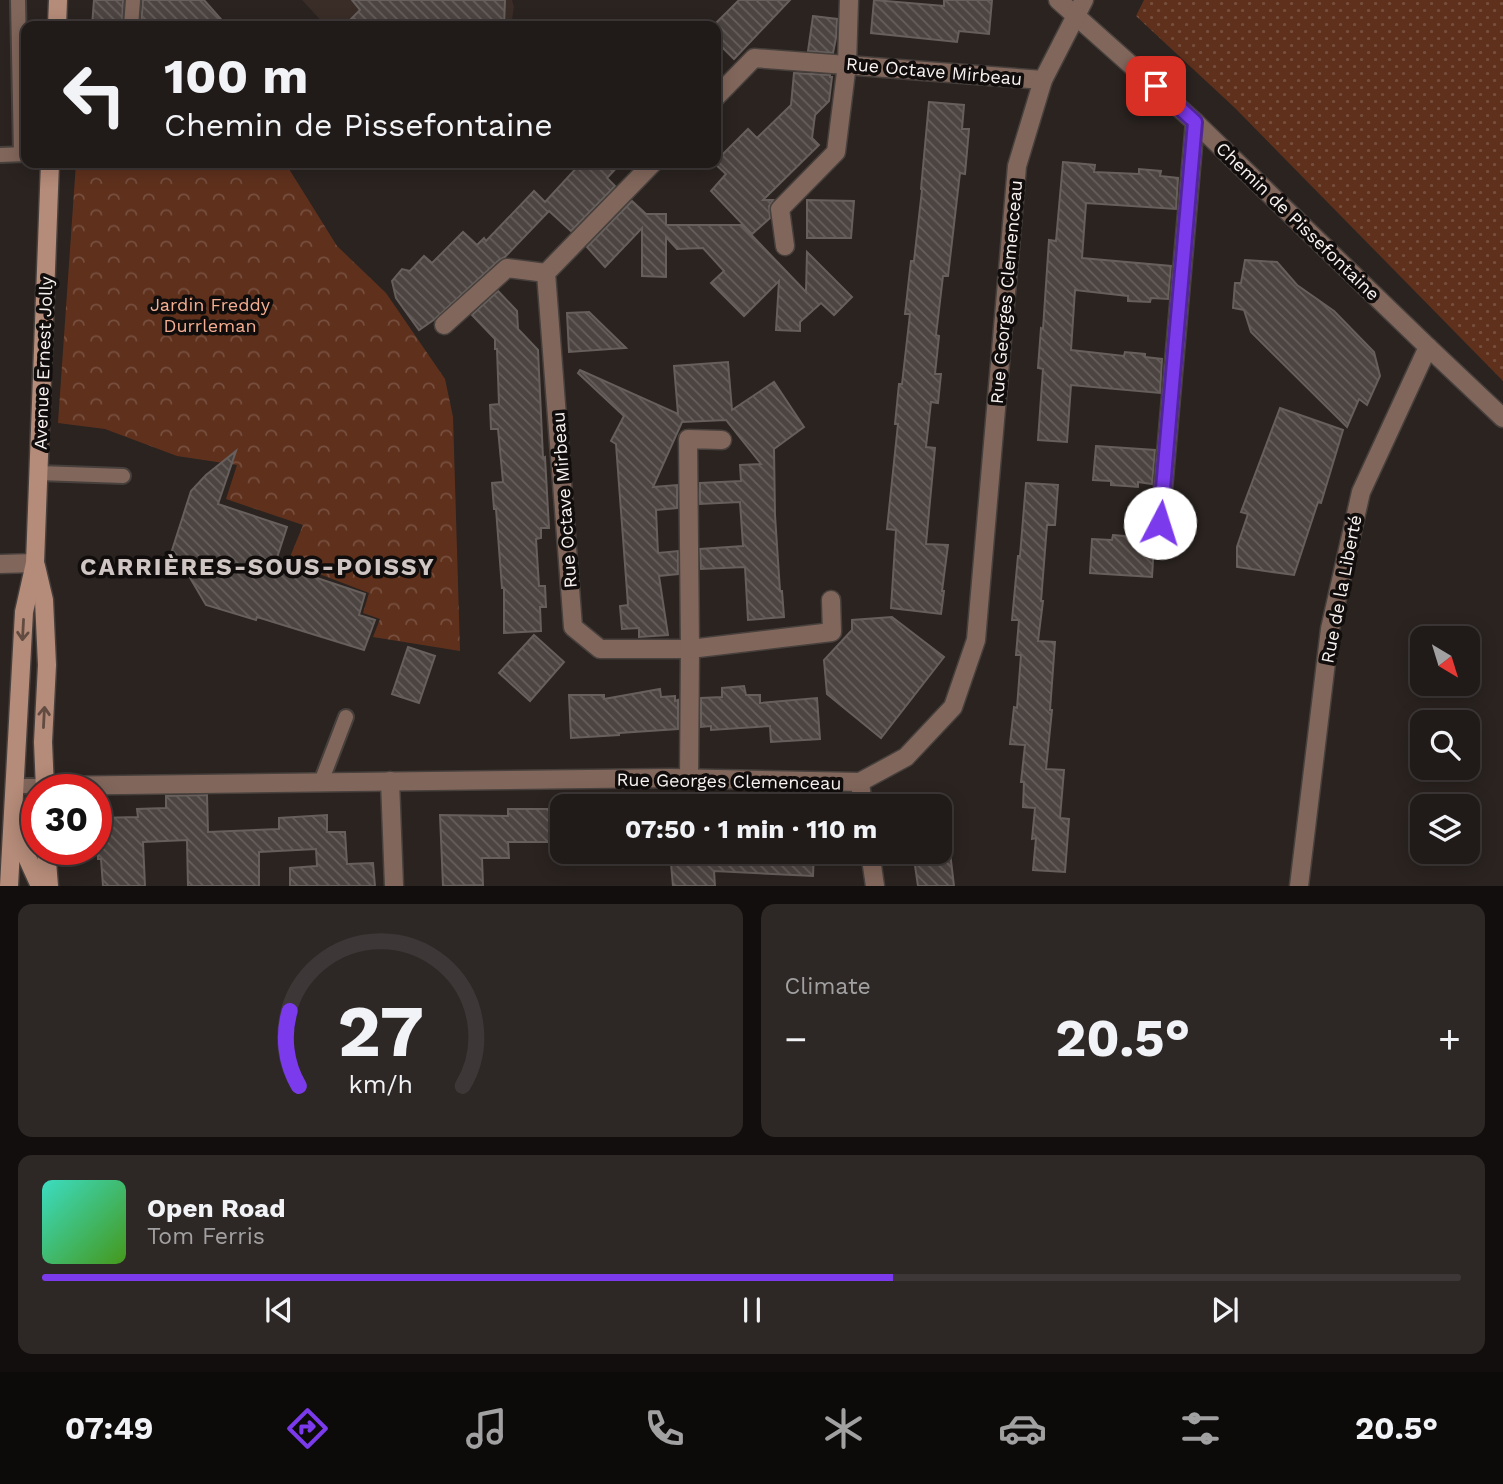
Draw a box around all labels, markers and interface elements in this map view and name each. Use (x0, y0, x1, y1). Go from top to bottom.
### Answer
text: 100 m (164, 47, 308, 105)
icon: left (49, 49, 140, 140)
street label: Rue Octave Mirbeau (845, 53, 1023, 89)
pin (1126, 56, 1186, 116)
icon: arrive (1137, 67, 1175, 105)
text: Chemin de Pissefontaine (164, 106, 553, 144)
street label: Chemin de Pissefontaine (1212, 138, 1384, 304)
street label: Rue Georges Clemenceau (986, 179, 1026, 405)
street label: Avenue Ernest Jolly (29, 275, 57, 450)
park label: Jardin Freddy Durrleman (150, 294, 271, 336)
street label: Rue Octave Mirbeau (547, 411, 581, 589)
position arrow (1123, 486, 1197, 560)
street label: Rue de la Liberté (1316, 513, 1366, 665)
district label: CARRIÈRES-SOUS-POISSY (80, 553, 436, 581)
one-way arrow (17, 618, 30, 641)
north arrow (1410, 626, 1480, 696)
map controls (1410, 626, 1480, 864)
one-way arrow (38, 706, 51, 729)
button: search (1410, 710, 1480, 780)
street label: Rue Georges Clemenceau (616, 769, 842, 793)
speed limit sign: 30 (21, 774, 112, 865)
button: layers (1410, 794, 1480, 864)
text: 07:50 · 1 min · 110 m (625, 814, 877, 844)
text: Climate (785, 973, 871, 1000)
text: 27 (337, 989, 423, 1075)
text: 20.5° (1055, 1008, 1190, 1069)
text: − (785, 1017, 807, 1061)
text: + (1438, 1017, 1461, 1061)
text: km/h (348, 1070, 412, 1099)
text: Open Road (147, 1193, 285, 1223)
text: Tom Ferris (147, 1223, 265, 1250)
icon: previous (260, 1291, 298, 1329)
icon: pause (733, 1291, 771, 1329)
icon: next (1206, 1291, 1244, 1329)
icon: directions (283, 1404, 332, 1453)
icon: music (462, 1404, 511, 1453)
icon: phone (640, 1404, 689, 1453)
icon: climate (819, 1404, 868, 1453)
icon: car (998, 1404, 1047, 1453)
icon: filters (1176, 1404, 1225, 1453)
text: 07:49 (65, 1409, 154, 1447)
text: 20.5° (1355, 1409, 1438, 1447)

